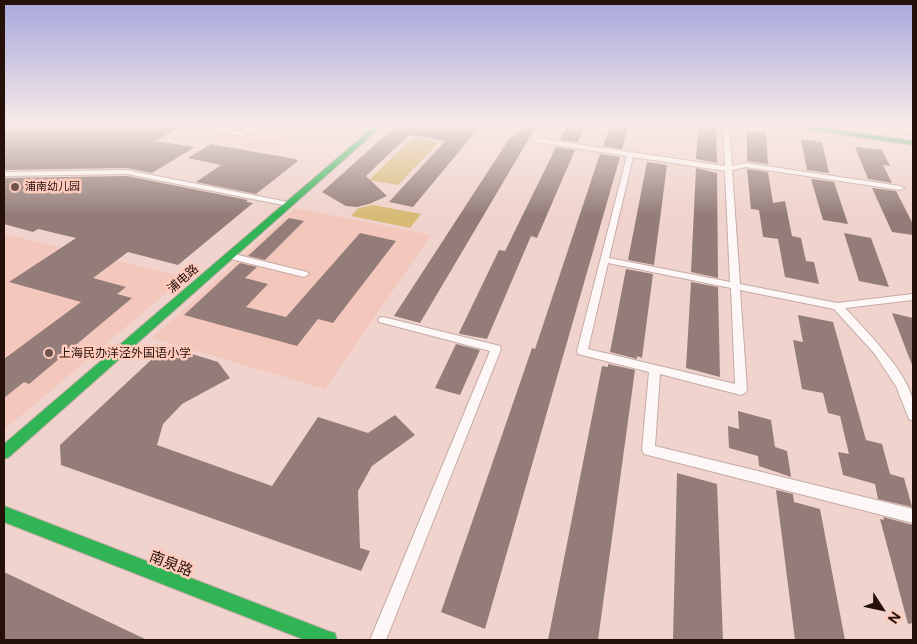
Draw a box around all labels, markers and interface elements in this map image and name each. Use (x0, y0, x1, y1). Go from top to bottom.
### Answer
place label: 浦南幼儿园 (25, 180, 80, 194)
marker: 浦南幼儿园 (9, 181, 21, 193)
street label: 浦电路 (165, 262, 201, 296)
place label: 上海民办洋泾外国语小学 (59, 346, 191, 360)
marker: 上海民办洋泾外国语小学 (43, 347, 55, 359)
street label: 南泉路 (147, 548, 195, 580)
north arrow (857, 584, 907, 634)
text: N (885, 609, 904, 627)

